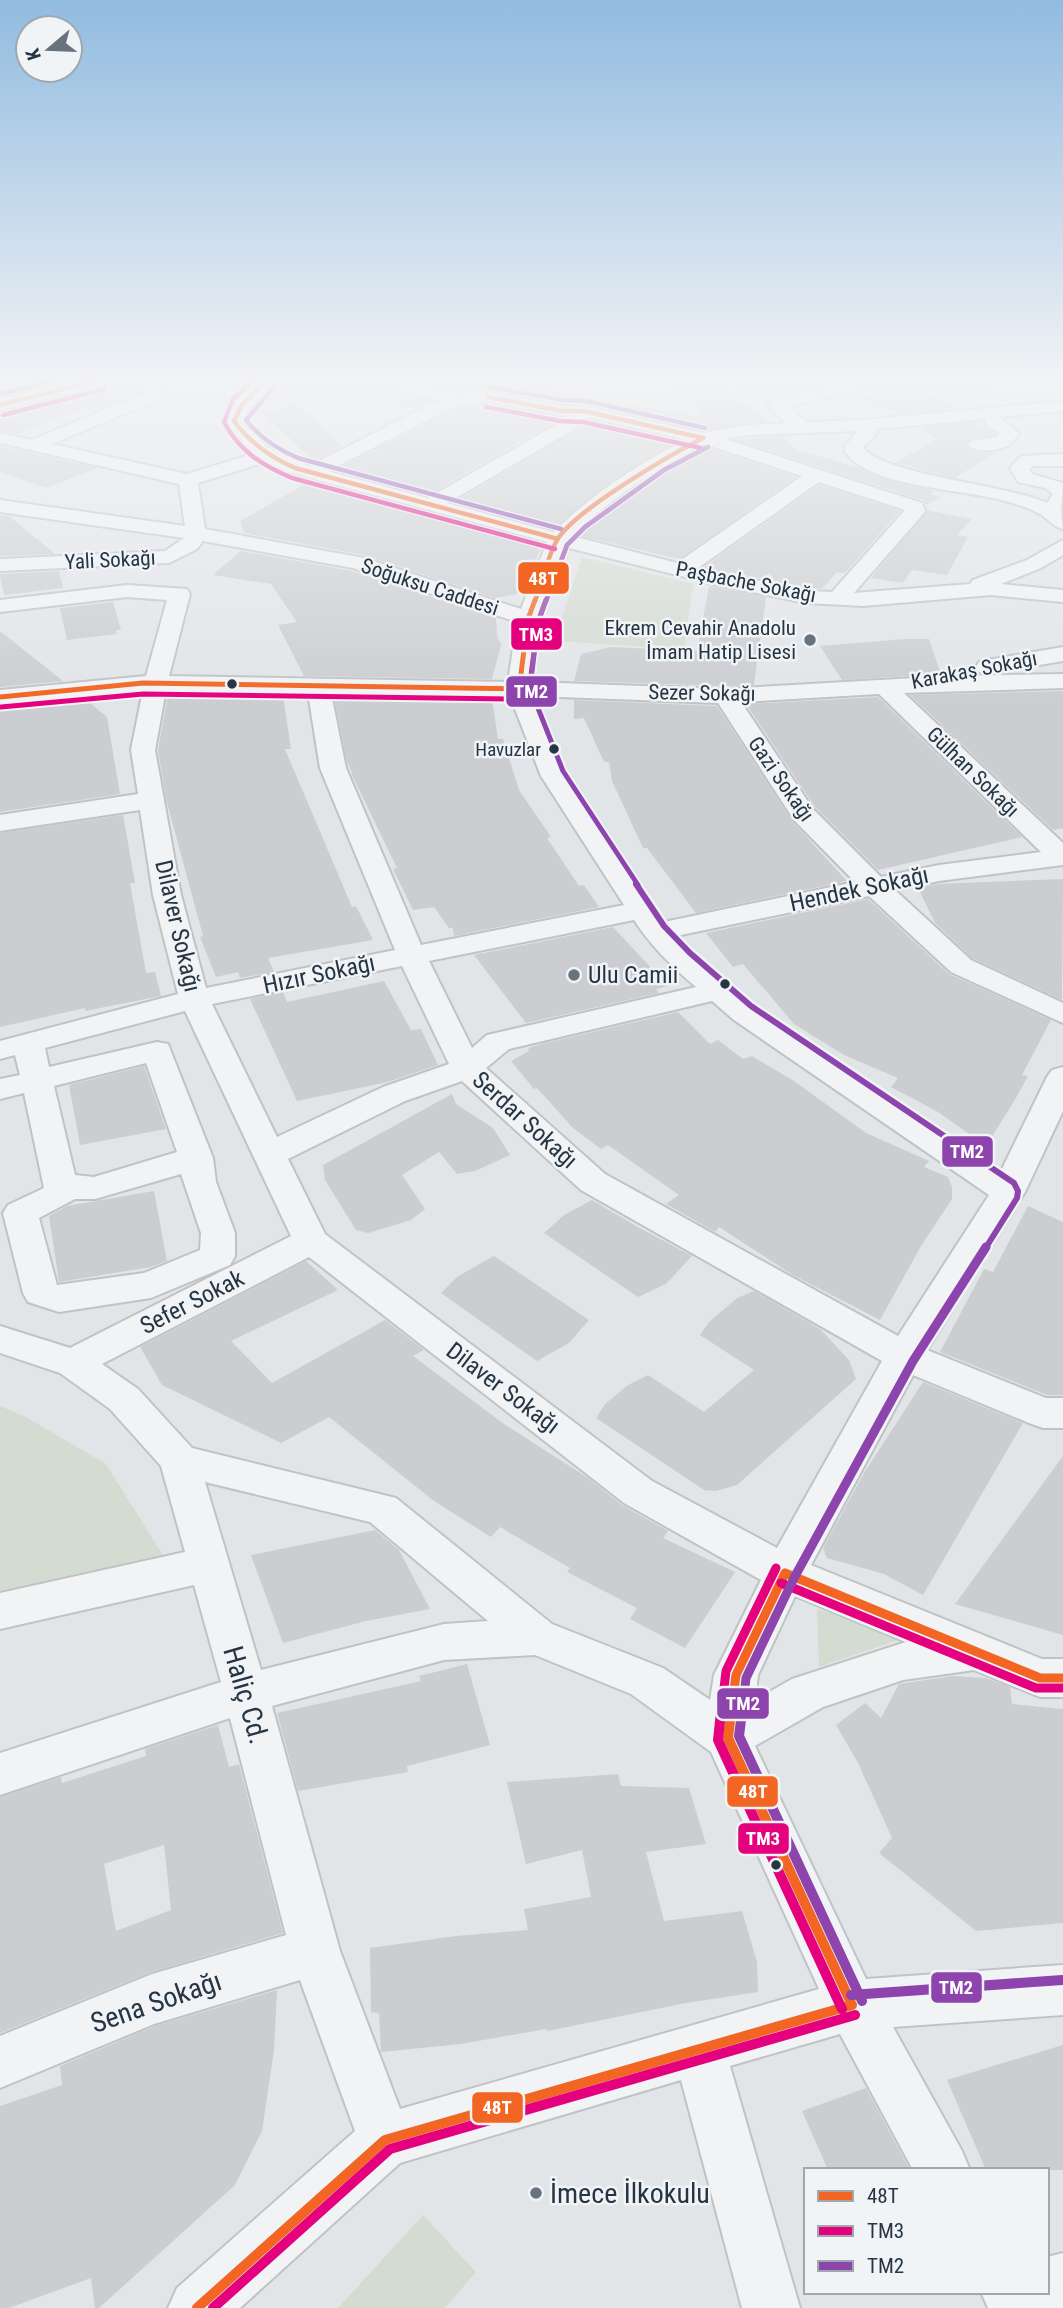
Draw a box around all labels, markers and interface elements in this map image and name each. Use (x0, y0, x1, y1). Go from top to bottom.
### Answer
north arrow (14, 14, 84, 84)
text: K (21, 45, 46, 63)
street label: Yali Sokağı (64, 546, 156, 574)
street label: Soğuksu Caddesi (358, 553, 502, 621)
street label: Paşbache Sokağı (674, 557, 818, 607)
line badge: 48T (517, 561, 570, 595)
text: 48T (528, 567, 558, 590)
place label: Ekrem Cevahir Anadolu İmam Hatip Lisesi (604, 616, 796, 664)
line badge: TM3 (510, 617, 563, 651)
text: TM3 (519, 623, 553, 646)
marker: Ekrem Cevahir Anadolu İmam Hatip Lisesi (802, 632, 818, 648)
street label: Karakaş Sokağı (909, 646, 1039, 694)
line badge: TM2 (505, 675, 558, 708)
unlabelled marker (225, 677, 239, 691)
text: TM2 (514, 680, 548, 703)
street label: Sezer Sokağı (648, 680, 756, 706)
street label: Gülhan Sokağı (922, 722, 1024, 822)
street label: Gazi Sokağı (743, 732, 819, 826)
place label: Havuzlar (475, 738, 541, 761)
marker: Havuzlar (547, 742, 561, 756)
street label: Dilaver Sokağı (149, 857, 207, 995)
street label: Hendek Sokağı (787, 861, 931, 917)
street label: Hızır Sokağı (260, 948, 378, 1000)
place label: Ulu Camii (588, 961, 678, 989)
marker: Ulu Camii (566, 967, 582, 983)
unlabelled marker (718, 977, 732, 991)
street label: Serdar Sokağı (467, 1066, 583, 1174)
line badge: TM2 (941, 1135, 994, 1168)
text: TM2 (950, 1140, 984, 1163)
street label: Sefer Sokak (135, 1264, 249, 1340)
street label: Dilaver Sokağı (441, 1336, 565, 1440)
street label: Haliç Cd. (216, 1642, 276, 1748)
line badge: TM2 (716, 1687, 770, 1720)
text: TM2 (726, 1692, 760, 1715)
line badge: 48T (726, 1775, 779, 1808)
text: 48T (738, 1780, 768, 1803)
line badge: TM3 (737, 1822, 790, 1855)
text: TM3 (746, 1827, 780, 1850)
unlabelled marker (769, 1858, 783, 1872)
street label: Sena Sokağı (86, 1964, 226, 2040)
line badge: TM2 (930, 1971, 983, 2004)
text: TM2 (939, 1976, 973, 1999)
line badge: 48T (471, 2091, 524, 2124)
text: 48T (482, 2096, 512, 2119)
legend (804, 2168, 1049, 2294)
place label: İmece İlkokulu (550, 2177, 710, 2210)
text: 48T (867, 2184, 899, 2208)
marker: İmece İlkokulu (528, 2185, 544, 2201)
text: TM3 (867, 2219, 904, 2243)
text: TM2 (867, 2254, 904, 2278)

